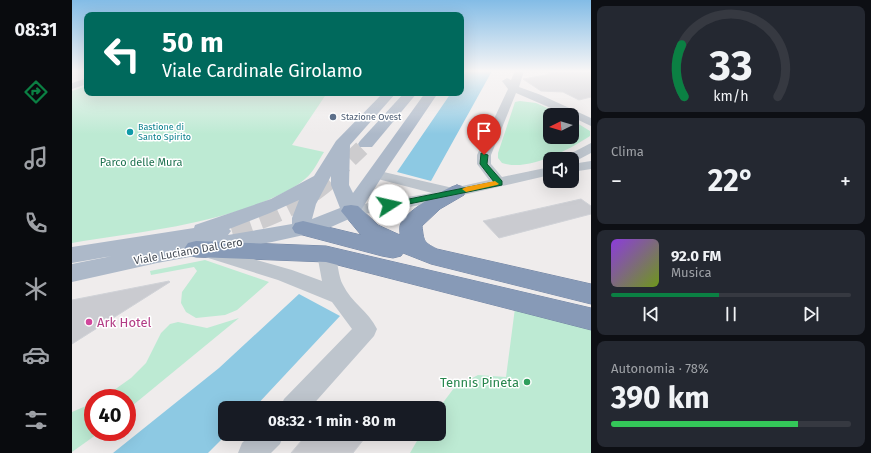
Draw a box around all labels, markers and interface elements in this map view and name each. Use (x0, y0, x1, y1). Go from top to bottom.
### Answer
text: 08:31 (15, 19, 57, 41)
text: 50 m (162, 26, 224, 59)
icon: left (96, 28, 148, 80)
text: 33 (708, 41, 753, 91)
text: Viale Cardinale Girolamo (162, 60, 363, 82)
icon: directions (22, 78, 50, 106)
text: km/h (713, 87, 749, 104)
north arrow (543, 108, 579, 144)
map controls (543, 108, 579, 188)
marker: Stazione Ovest (328, 112, 338, 122)
place label: Stazione Ovest (341, 112, 402, 122)
pin (467, 114, 501, 155)
icon: arrive (473, 120, 495, 142)
place label: Bastione di Santo Spirito (138, 122, 191, 142)
marker: Bastione di Santo Spirito (125, 127, 135, 137)
icon: music (22, 144, 50, 172)
text: Clima (611, 144, 644, 159)
button: sound (543, 152, 579, 188)
park label: Parco delle Mura (100, 156, 182, 169)
text: 22° (708, 163, 754, 199)
text: − (611, 168, 622, 195)
text: + (840, 168, 851, 195)
position arrow (368, 184, 410, 226)
icon: phone (22, 209, 50, 237)
street label: Viale Luciano Dal Cero (133, 236, 244, 267)
text: 92.0 FM (671, 247, 721, 265)
text: Musica (671, 265, 712, 280)
icon: climate (22, 275, 50, 303)
icon: previous (640, 303, 662, 325)
icon: pause (720, 303, 742, 325)
icon: next (800, 303, 822, 325)
place label: Ark Hotel (97, 315, 152, 330)
marker: Ark Hotel (84, 317, 94, 327)
icon: car (22, 341, 50, 369)
text: Autonomia · 78% (611, 361, 709, 376)
place label: Tennis Pineta (440, 375, 519, 390)
marker: Tennis Pineta (522, 377, 532, 387)
text: 390 km (611, 380, 710, 416)
speed limit sign: 40 (84, 389, 136, 441)
icon: filters (22, 406, 50, 434)
text: 08:32 · 1 min · 80 m (268, 412, 396, 430)

